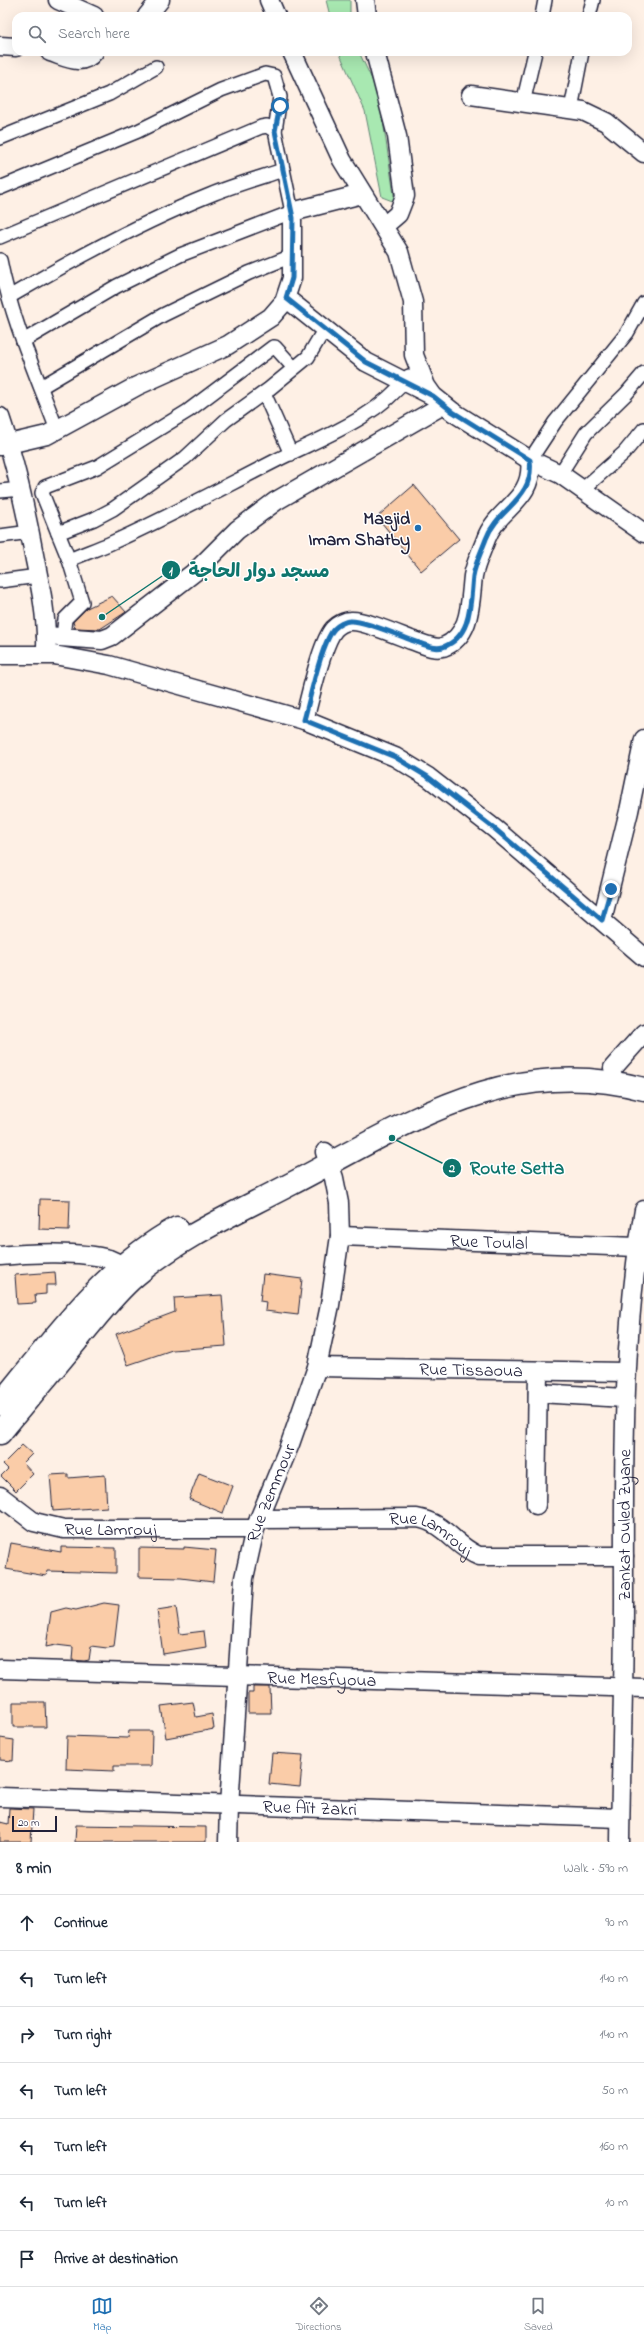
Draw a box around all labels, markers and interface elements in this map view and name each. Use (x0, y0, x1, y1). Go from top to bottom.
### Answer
search box (12, 12, 632, 56)
icon: search (26, 23, 48, 45)
text: Search here (58, 23, 130, 45)
route start (271, 97, 289, 115)
place label: Masjid Imam Shatby (308, 507, 411, 555)
marker: Masjid Imam Shatby (413, 523, 423, 533)
callout: مسجد دوار الحاجة (161, 555, 338, 586)
text: مسجد دوار الحاجة (188, 559, 330, 586)
text: 1 (169, 563, 173, 581)
route end (602, 880, 620, 898)
callout: Route Setta (442, 1152, 572, 1183)
text: Route Setta (470, 1156, 564, 1183)
text: 2 (448, 1160, 455, 1178)
street label: Rue Toulal (449, 1229, 528, 1258)
street label: Rue Tissaoua (419, 1358, 523, 1385)
street label: Rue Zemmour (241, 1440, 304, 1545)
street label: Zankat Ouled Zyane (613, 1448, 639, 1601)
street label: Rue Lamrouj (389, 1507, 477, 1565)
street label: Rue Lamrouj (64, 1518, 157, 1544)
street label: Rue Mesfyoua (267, 1666, 377, 1695)
street label: Rue Aït Zakri (262, 1795, 357, 1824)
scale bar (12, 1814, 57, 1833)
text: 20 m (18, 1815, 40, 1831)
text: 8 min (16, 1856, 51, 1881)
text: Walk · 590 m (563, 1859, 628, 1878)
icon: ahead (16, 1912, 38, 1934)
text: Continue (54, 1912, 108, 1934)
text: 90 m (605, 1913, 628, 1932)
icon: left (16, 1968, 38, 1990)
text: Turn left (54, 1968, 107, 1990)
text: 140 m (600, 1969, 628, 1988)
icon: right (16, 2024, 38, 2046)
text: Turn right (54, 2024, 112, 2046)
text: 140 m (600, 2025, 628, 2044)
icon: left (16, 2080, 38, 2102)
text: Turn left (54, 2080, 107, 2102)
text: 50 m (602, 2081, 628, 2100)
icon: left (16, 2136, 38, 2158)
text: Turn left (54, 2136, 107, 2158)
text: 160 m (599, 2137, 628, 2156)
icon: left (16, 2192, 38, 2214)
text: Turn left (54, 2192, 107, 2214)
text: 10 m (605, 2193, 628, 2212)
icon: arrive (16, 2248, 38, 2270)
text: Arrive at destination (54, 2248, 178, 2270)
tab: Map (91, 2295, 113, 2335)
tab: Directions (296, 2295, 342, 2335)
tab: Saved (524, 2295, 553, 2335)

